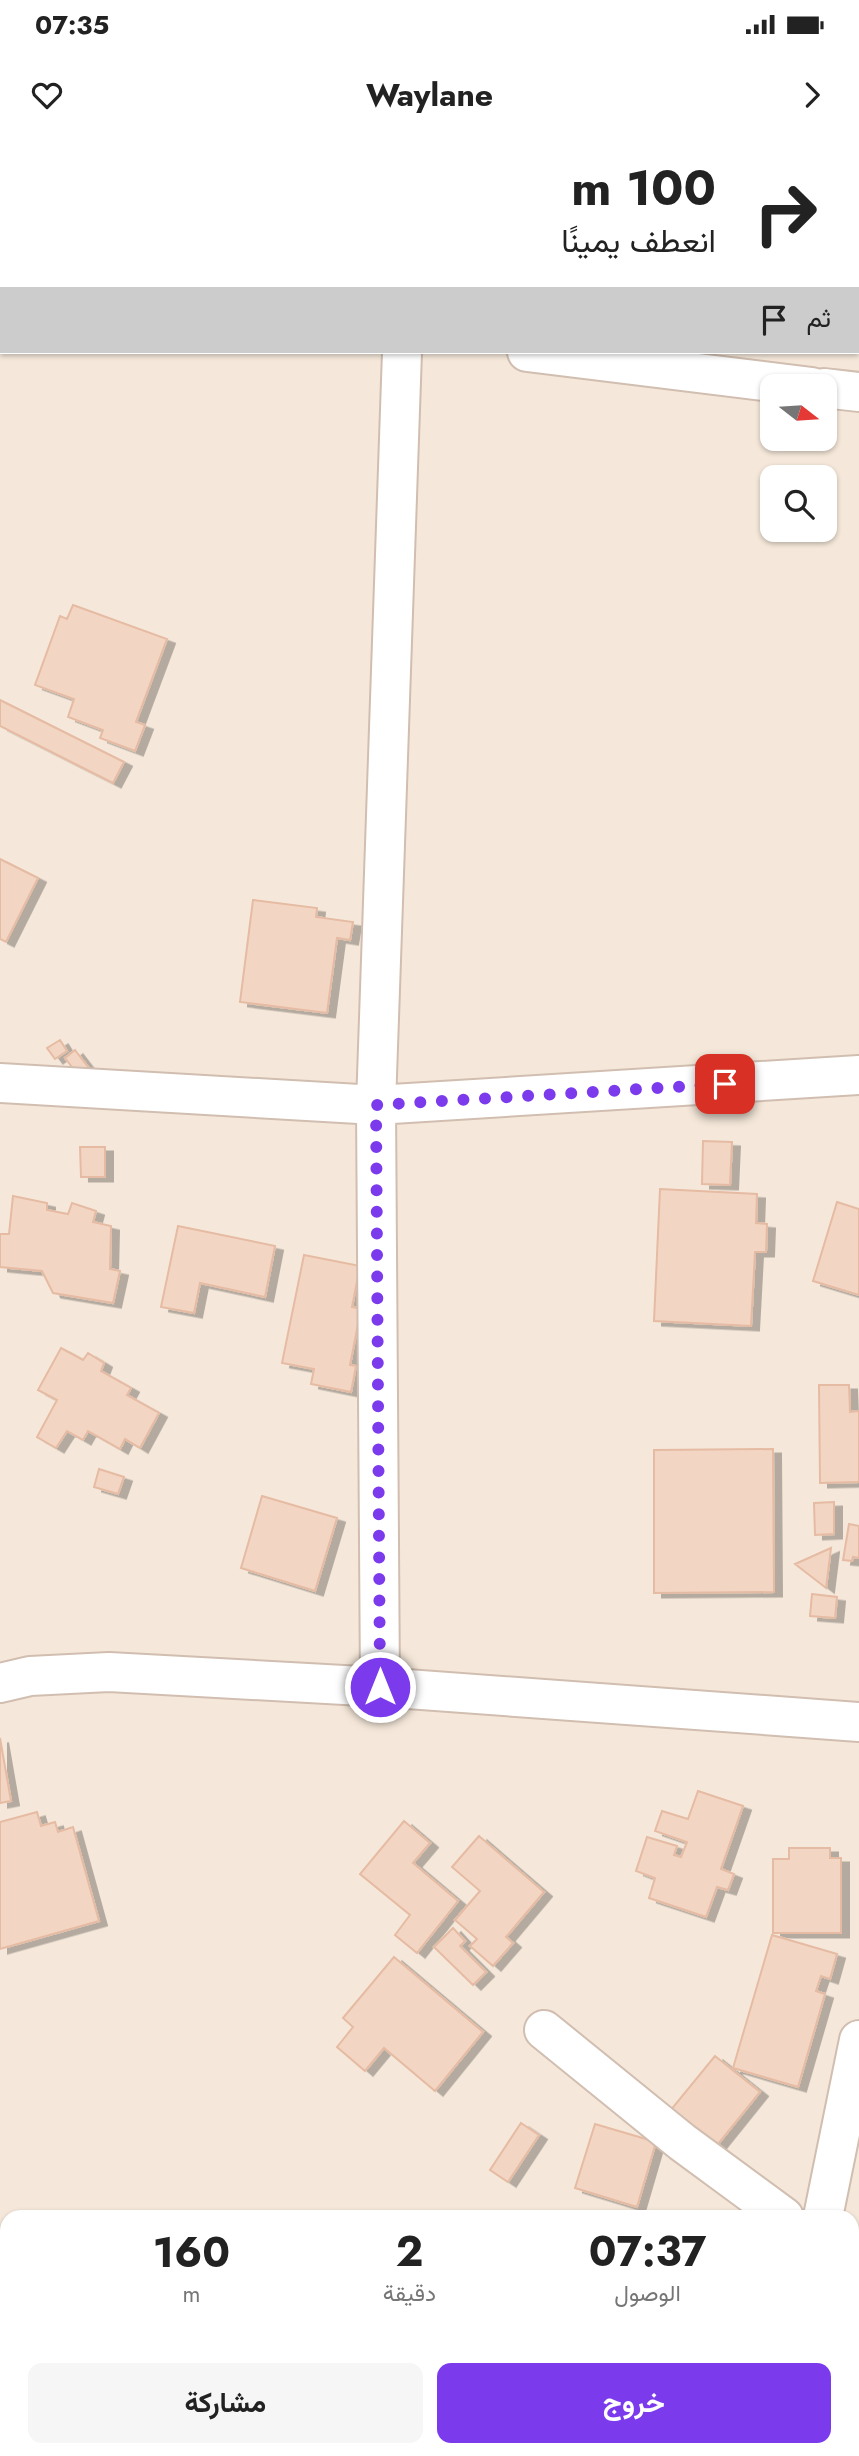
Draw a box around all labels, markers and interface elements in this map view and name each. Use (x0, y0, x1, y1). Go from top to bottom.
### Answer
text: 07:35 (35, 6, 109, 44)
text: Waylane (366, 72, 493, 118)
icon: heart (28, 76, 66, 114)
icon: forward (793, 76, 831, 114)
text: 100 m (571, 153, 716, 223)
icon: right (740, 168, 831, 259)
text: انعطف يمينًا (561, 218, 716, 264)
text: ثم (807, 299, 831, 337)
icon: arrive (755, 301, 793, 339)
north arrow (760, 374, 836, 452)
map controls (760, 374, 837, 542)
button: search (760, 465, 837, 542)
pin (695, 1054, 755, 1114)
icon: arrive (706, 1065, 744, 1103)
position arrow (343, 1650, 417, 1724)
text: 2 (396, 2221, 423, 2282)
text: 07:37 (589, 2221, 706, 2282)
text: 160 (153, 2222, 230, 2283)
text: دقيقة (383, 2276, 436, 2310)
text: الوصول (614, 2276, 681, 2310)
text: m (182, 2277, 200, 2311)
button: مشاركة (28, 2363, 423, 2443)
button: خروج (437, 2363, 831, 2443)

